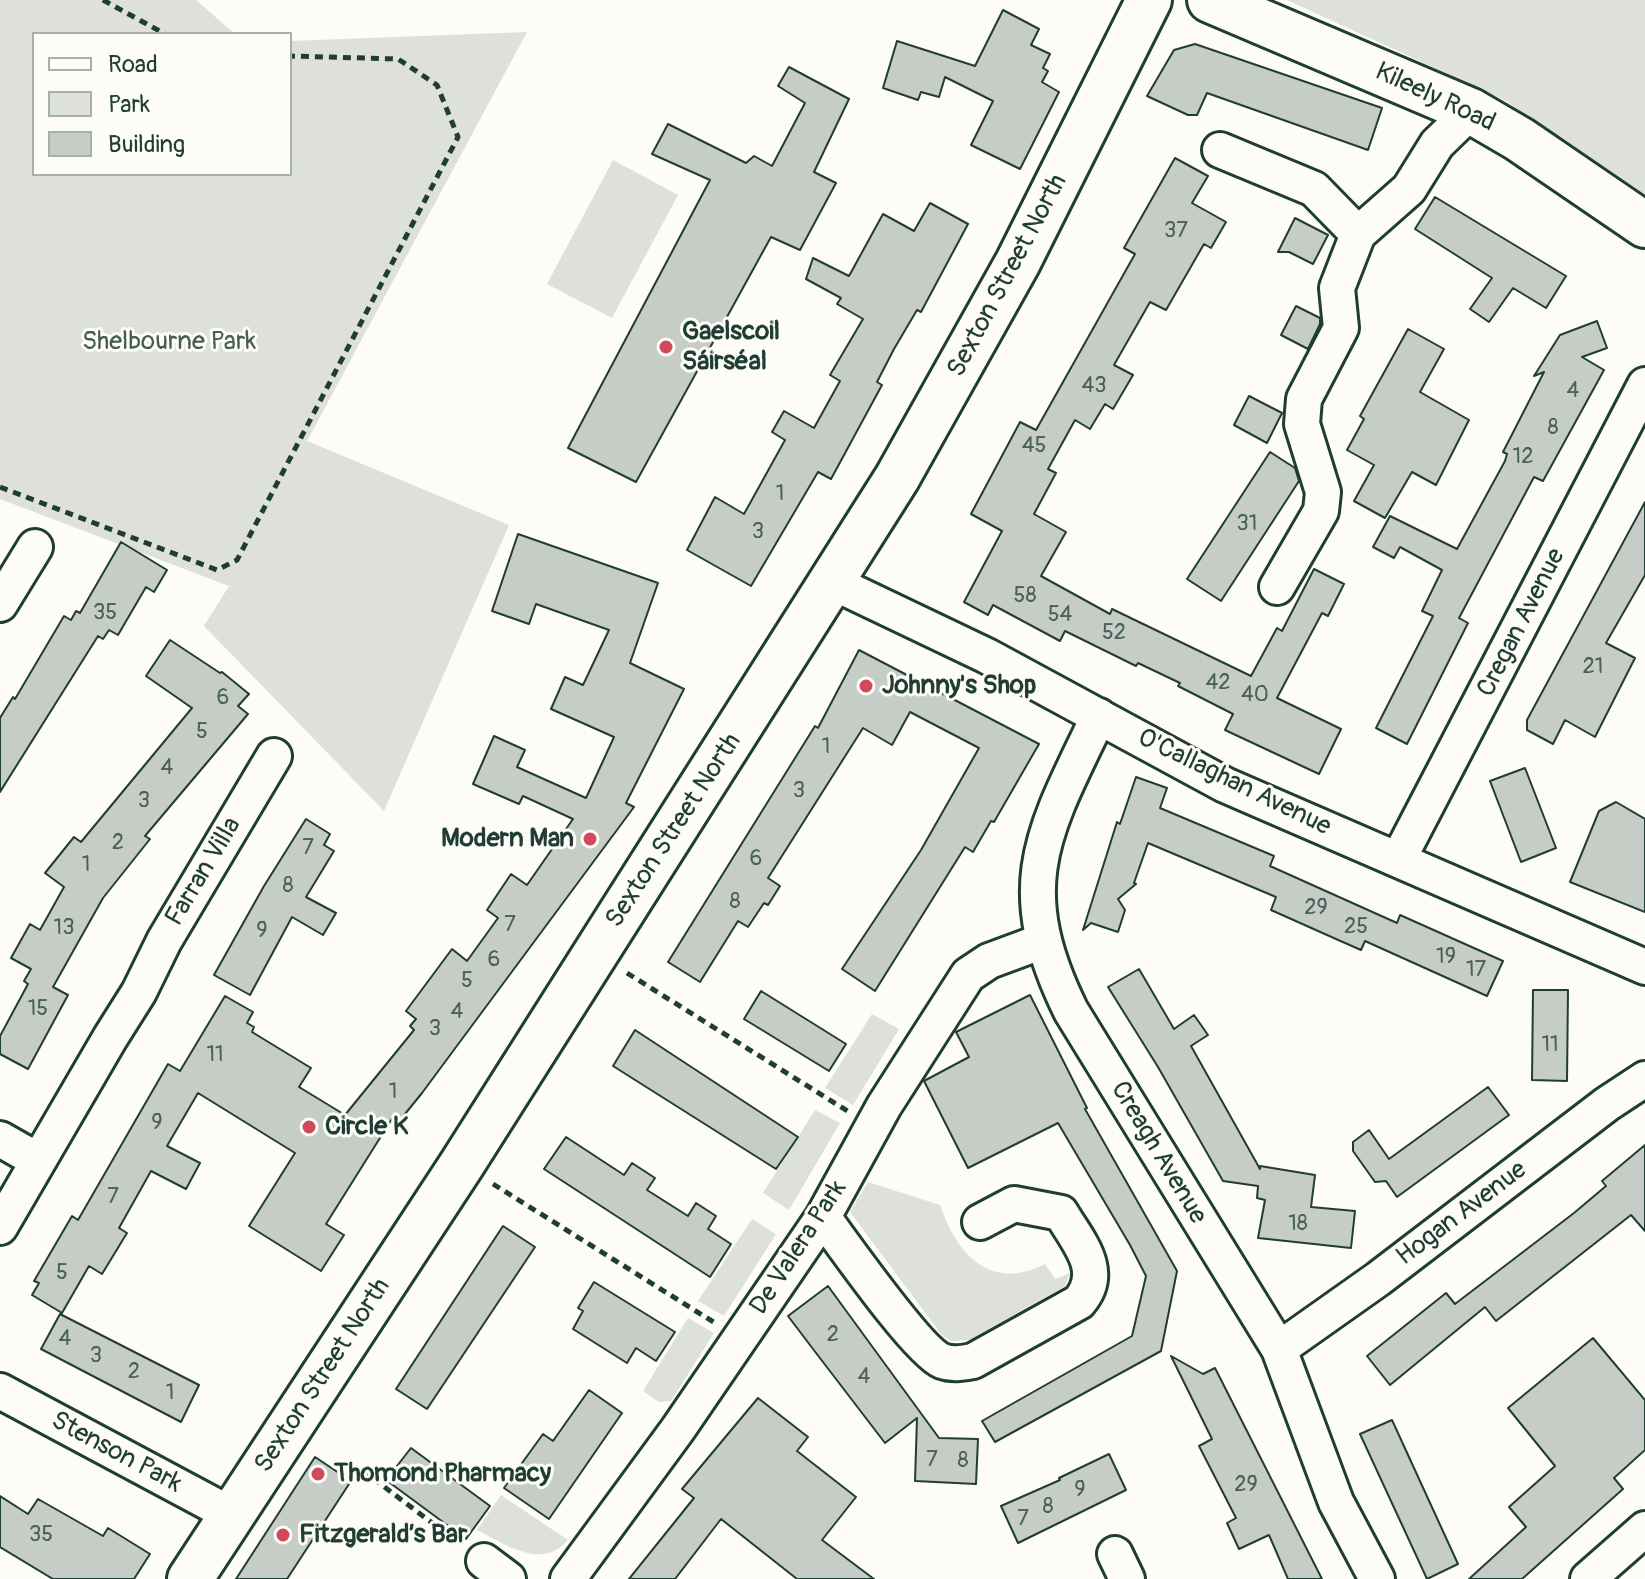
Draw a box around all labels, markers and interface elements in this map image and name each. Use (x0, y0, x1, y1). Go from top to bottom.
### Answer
legend (32, 32, 292, 176)
text: Road (108, 50, 158, 79)
street label: Kileely Road (1370, 57, 1500, 139)
text: Park (108, 90, 150, 119)
text: Building (108, 130, 185, 159)
street label: Sexton Street North (941, 169, 1075, 383)
house number: 37 (1164, 218, 1188, 244)
place label: Gaelscoil Sáirséal (682, 316, 780, 378)
park label: Shelbourne Park (82, 326, 256, 358)
marker: Gaelscoil Sáirséal (657, 338, 675, 356)
house number: 43 (1081, 373, 1107, 399)
house number: 4 (1567, 378, 1579, 404)
house number: 8 (1547, 415, 1559, 441)
house number: 45 (1022, 433, 1046, 459)
house number: 12 (1513, 444, 1533, 470)
house number: 1 (776, 481, 784, 507)
house number: 31 (1237, 511, 1257, 537)
house number: 3 (752, 519, 764, 545)
street label: Cregan Avenue (1471, 544, 1573, 702)
house number: 58 (1013, 583, 1037, 609)
house number: 35 (93, 600, 117, 626)
house number: 54 (1048, 602, 1072, 628)
house number: 52 (1102, 620, 1126, 646)
house number: 21 (1583, 654, 1603, 680)
place label: Johnny's Shop (882, 670, 1036, 702)
house number: 42 (1205, 670, 1231, 696)
marker: Johnny's Shop (857, 677, 875, 695)
house number: 40 (1241, 682, 1269, 708)
house number: 6 (217, 685, 229, 711)
house number: 5 (196, 719, 208, 745)
street label: O'Callaghan Avenue (1132, 723, 1336, 843)
street label: Sexton Street North (600, 728, 748, 934)
house number: 1 (822, 734, 830, 760)
house number: 4 (161, 755, 173, 781)
house number: 3 (793, 778, 805, 804)
house number: 3 (138, 788, 150, 814)
street label: Farran Villa (159, 812, 249, 932)
place label: Modern Man (441, 823, 574, 855)
house number: 2 (112, 830, 124, 856)
marker: Modern Man (581, 830, 599, 848)
house number: 7 (302, 835, 314, 861)
house number: 6 (750, 846, 762, 872)
house number: 1 (82, 852, 90, 878)
house number: 8 (282, 873, 294, 899)
house number: 8 (729, 889, 741, 915)
house number: 29 (1304, 895, 1328, 921)
house number: 7 (504, 912, 516, 938)
house number: 25 (1344, 914, 1368, 940)
house number: 13 (54, 915, 74, 941)
house number: 9 (256, 918, 268, 944)
house number: 19 (1436, 944, 1456, 970)
house number: 6 (488, 947, 500, 973)
house number: 17 (1466, 957, 1486, 983)
house number: 5 (461, 968, 473, 994)
house number: 15 (28, 996, 48, 1022)
house number: 4 (451, 999, 463, 1025)
house number: 3 (429, 1016, 441, 1042)
house number: 11 (1541, 1032, 1559, 1058)
house number: 11 (206, 1042, 224, 1068)
street label: Creagh Avenue (1103, 1076, 1213, 1230)
house number: 1 (389, 1079, 397, 1105)
house number: 9 (151, 1110, 163, 1136)
place label: Circle K (325, 1111, 408, 1143)
marker: Circle K (300, 1118, 318, 1136)
street label: Hogan Avenue (1391, 1155, 1533, 1273)
street label: De Valera Park (744, 1175, 854, 1321)
house number: 7 (107, 1184, 119, 1210)
house number: 18 (1288, 1211, 1308, 1237)
house number: 5 (56, 1260, 68, 1286)
street label: Sexton Street North (249, 1273, 397, 1479)
house number: 2 (827, 1322, 839, 1348)
house number: 4 (59, 1326, 71, 1352)
house number: 3 (90, 1343, 102, 1369)
house number: 2 (128, 1359, 140, 1385)
house number: 4 (858, 1364, 870, 1390)
house number: 1 (166, 1380, 174, 1406)
street label: Stenson Park (45, 1406, 187, 1500)
house number: 7 (926, 1447, 938, 1473)
house number: 8 (957, 1448, 969, 1474)
place label: Thomond Pharmacy (334, 1458, 551, 1490)
marker: Thomond Pharmacy (309, 1465, 327, 1483)
house number: 29 (1234, 1472, 1258, 1498)
house number: 9 (1074, 1477, 1086, 1503)
house number: 8 (1042, 1494, 1054, 1520)
house number: 7 (1017, 1506, 1029, 1532)
place label: Fitzgerald’s Bar (299, 1519, 467, 1551)
house number: 35 (29, 1522, 53, 1548)
marker: Fitzgerald’s Bar (274, 1526, 292, 1544)

